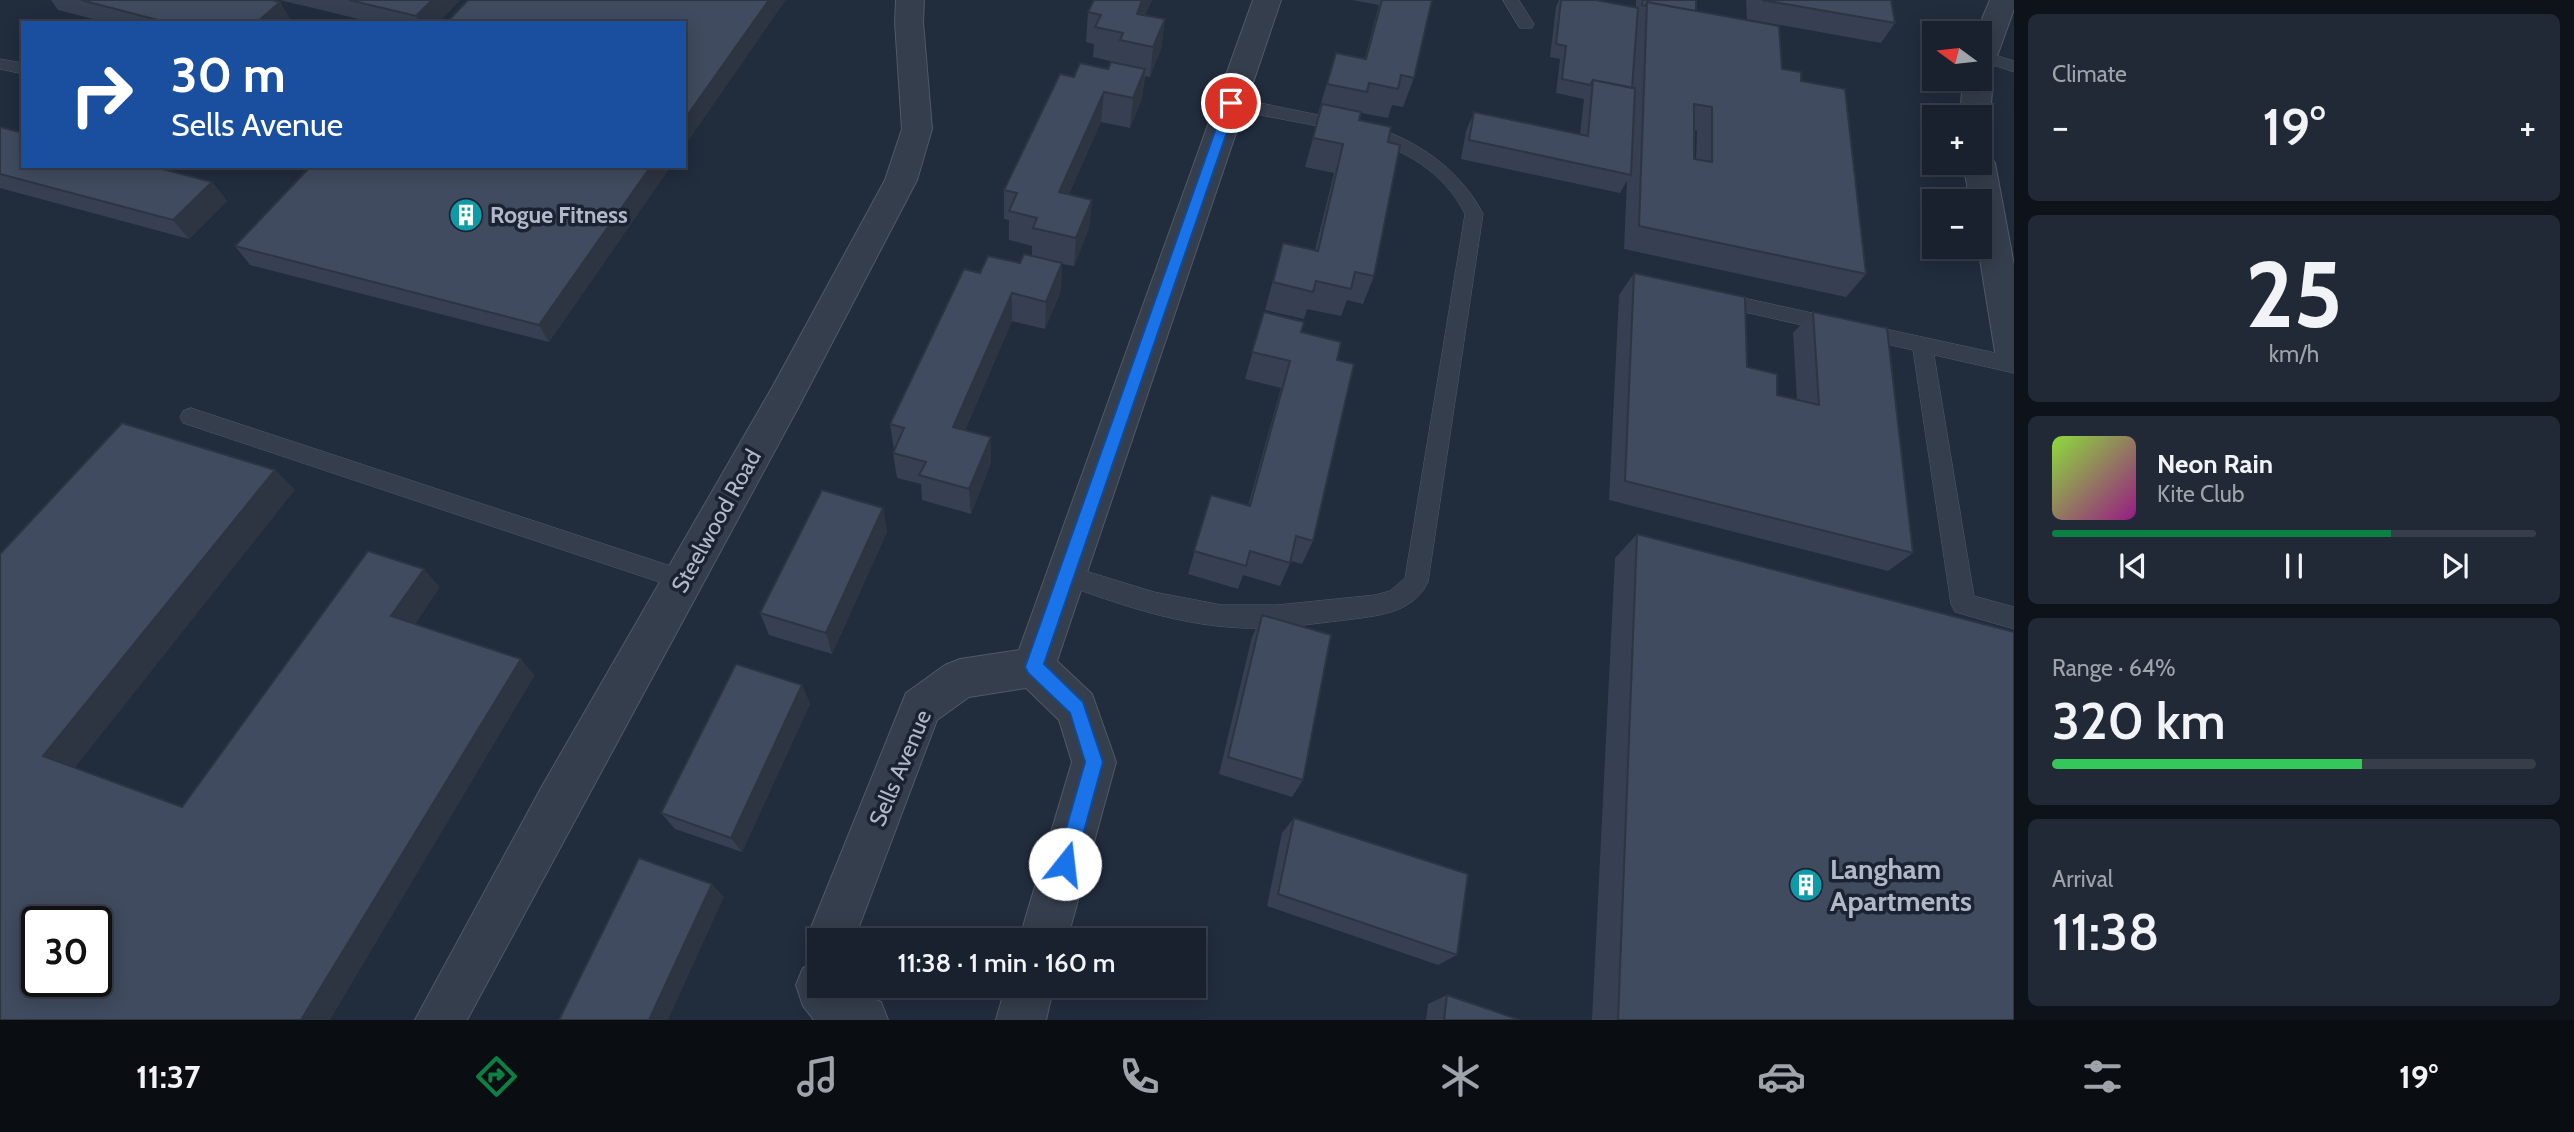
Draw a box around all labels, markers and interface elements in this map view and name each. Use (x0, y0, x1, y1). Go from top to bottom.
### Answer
north arrow (1922, 21, 1992, 91)
map controls (1922, 21, 1992, 259)
text: 30 m (171, 45, 286, 104)
icon: right (56, 49, 147, 140)
text: Climate (2052, 60, 2127, 88)
pin (1201, 73, 1261, 133)
icon: arrive (1212, 84, 1250, 122)
text: 19° (2263, 95, 2325, 158)
text: − (2052, 103, 2069, 150)
text: + (2519, 103, 2536, 150)
text: Sells Avenue (171, 105, 343, 144)
button: + (1922, 105, 1992, 175)
button: − (1922, 189, 1992, 259)
building icon: Rogue Fitness (447, 196, 485, 234)
place label: Rogue Fitness (490, 201, 628, 229)
text: 25 (2245, 239, 2343, 350)
text: km/h (2269, 340, 2319, 368)
street label: Steelwood Road (665, 445, 767, 597)
text: Neon Rain (2157, 448, 2273, 480)
text: Kite Club (2157, 480, 2244, 508)
icon: previous (2114, 547, 2152, 585)
icon: pause (2275, 547, 2313, 585)
icon: next (2436, 547, 2474, 585)
text: Range · 64% (2052, 654, 2176, 682)
text: 320 km (2052, 689, 2226, 752)
street label: Sells Avenue (863, 705, 937, 830)
position arrow (1028, 827, 1102, 901)
place label: Langham Apartments (1830, 852, 1972, 918)
text: Arrival (2052, 865, 2113, 893)
building icon: Langham Apartments (1787, 866, 1825, 904)
text: 11:38 (2052, 900, 2160, 963)
speed limit sign: 30 (21, 906, 112, 997)
text: 11:38 · 1 min · 160 m (897, 947, 1116, 979)
icon: directions (472, 1052, 521, 1101)
icon: music (793, 1052, 842, 1101)
icon: phone (1115, 1052, 1164, 1101)
icon: climate (1436, 1052, 1485, 1101)
icon: car (1757, 1052, 1806, 1101)
icon: filters (2078, 1052, 2127, 1101)
text: 11:37 (136, 1057, 200, 1096)
text: 19° (2399, 1057, 2438, 1096)

